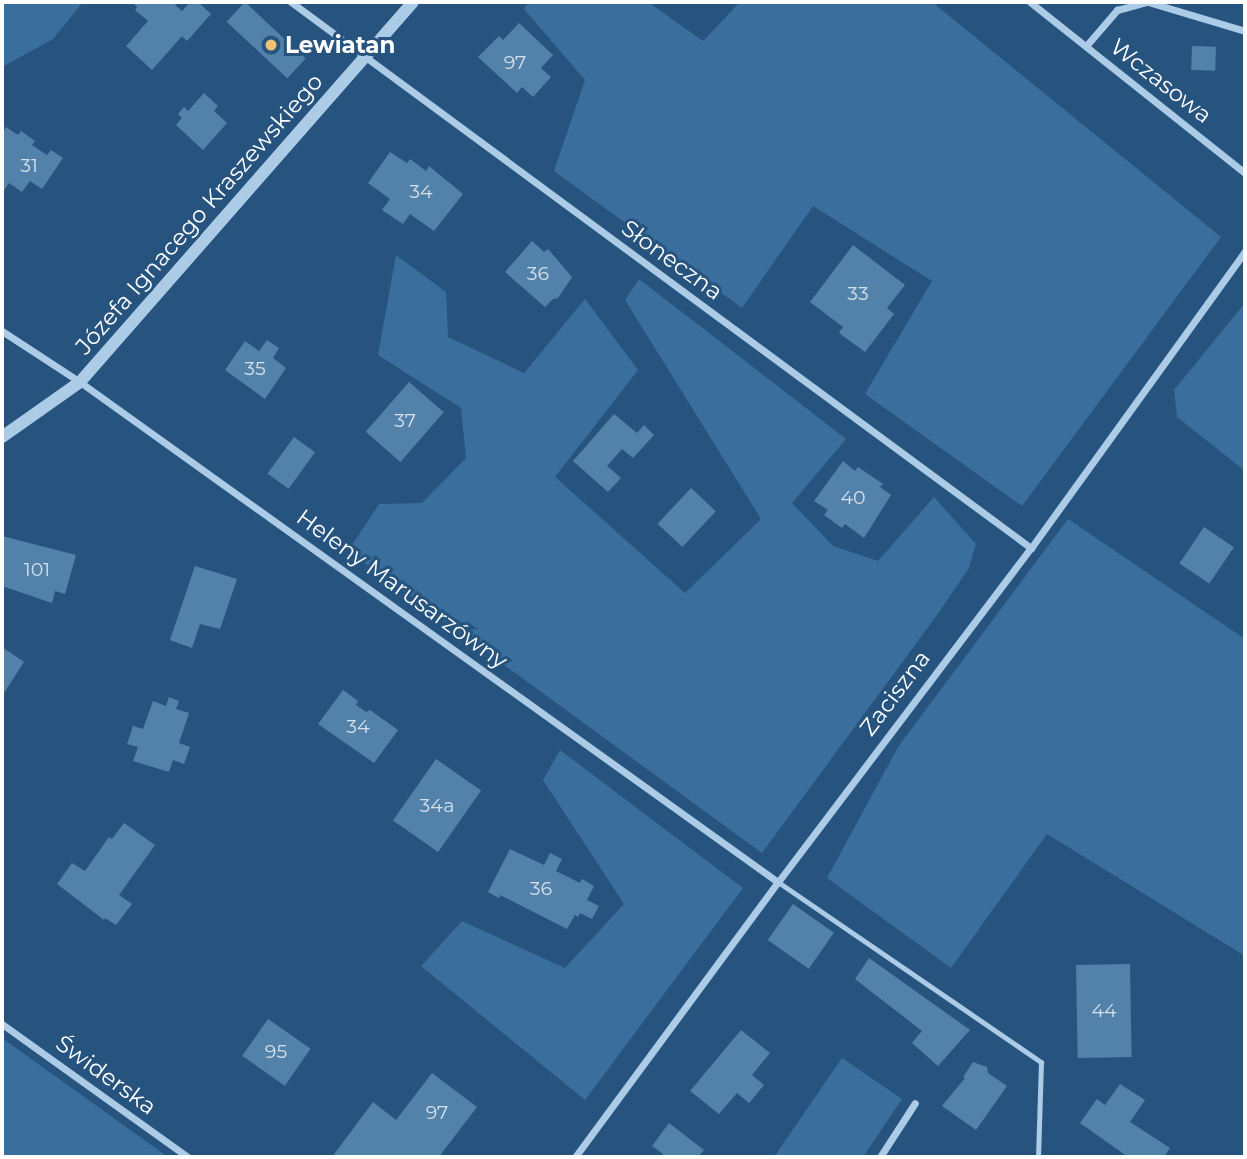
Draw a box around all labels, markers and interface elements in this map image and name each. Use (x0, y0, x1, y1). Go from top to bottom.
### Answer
place label: Lewiatan (285, 31, 395, 59)
street label: Wczasowa (1105, 33, 1217, 129)
marker: Lewiatan (263, 37, 279, 53)
house number: 97 (504, 52, 526, 74)
street label: Józefa Ignacego Kraszewskiego (70, 68, 328, 360)
house number: 31 (20, 155, 38, 177)
house number: 34 (409, 181, 433, 203)
street label: Słoneczna (616, 214, 728, 306)
house number: 36 (527, 263, 549, 285)
house number: 33 (847, 283, 869, 305)
house number: 35 (244, 358, 266, 380)
house number: 37 (394, 410, 416, 432)
house number: 40 (840, 487, 866, 509)
street label: Heleny Marusarzówny (291, 503, 513, 675)
house number: 101 (24, 559, 50, 581)
street label: Zaciszna (854, 645, 936, 741)
house number: 34 (346, 716, 370, 738)
house number: 34a (419, 795, 455, 817)
house number: 36 (530, 878, 552, 900)
house number: 44 (1091, 1000, 1117, 1022)
street label: Świderska (50, 1029, 162, 1121)
house number: 95 (265, 1041, 287, 1063)
house number: 97 (426, 1102, 448, 1124)

